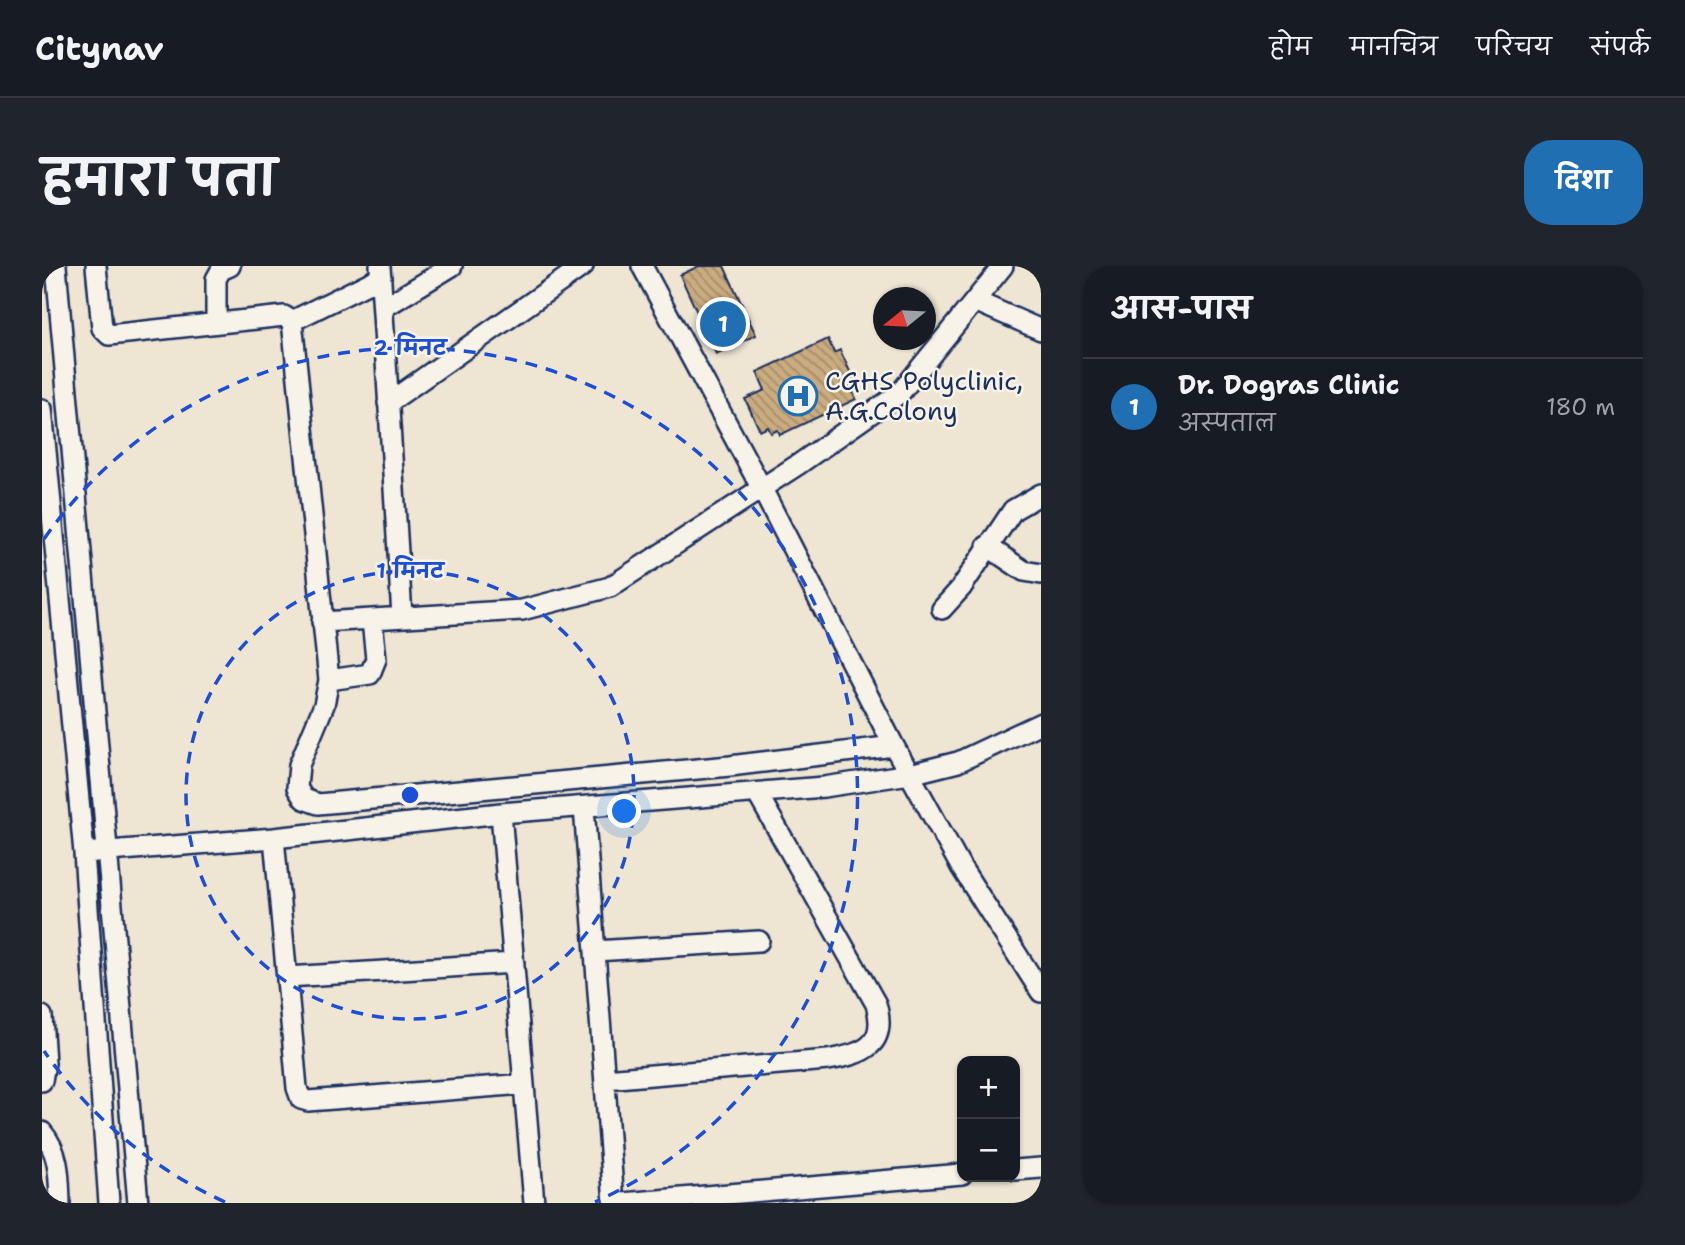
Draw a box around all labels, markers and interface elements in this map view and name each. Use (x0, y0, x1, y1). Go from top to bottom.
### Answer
text: Citynav (35, 26, 164, 71)
text: होम (1269, 31, 1312, 63)
text: मानचित्र (1350, 31, 1438, 63)
text: परिचय (1476, 31, 1552, 63)
text: संपर्क (1590, 31, 1650, 63)
button: दिशा (1524, 140, 1643, 225)
text: हमारा पता (42, 145, 277, 211)
north arrow (873, 287, 936, 350)
text: आस-पास (1111, 288, 1252, 329)
pin: 1 (700, 298, 746, 350)
text: 2 मिनट (374, 332, 449, 362)
place label: CGHS Polyclinic, A.G.Colony (825, 363, 1023, 428)
text: Dr. Dogras Clinic (1178, 367, 1400, 402)
hospital icon: CGHS Polyclinic, A.G.Colony (777, 375, 819, 417)
text: 1 (1129, 392, 1139, 422)
text: 180 m (1546, 392, 1615, 422)
text: अस्पताल (1178, 408, 1276, 438)
text: 1 मिनट (376, 555, 446, 585)
centre of rings (398, 783, 422, 807)
your location (607, 794, 641, 828)
map controls (957, 1056, 1020, 1182)
button: + (957, 1056, 1020, 1119)
button: − (957, 1119, 1020, 1182)

